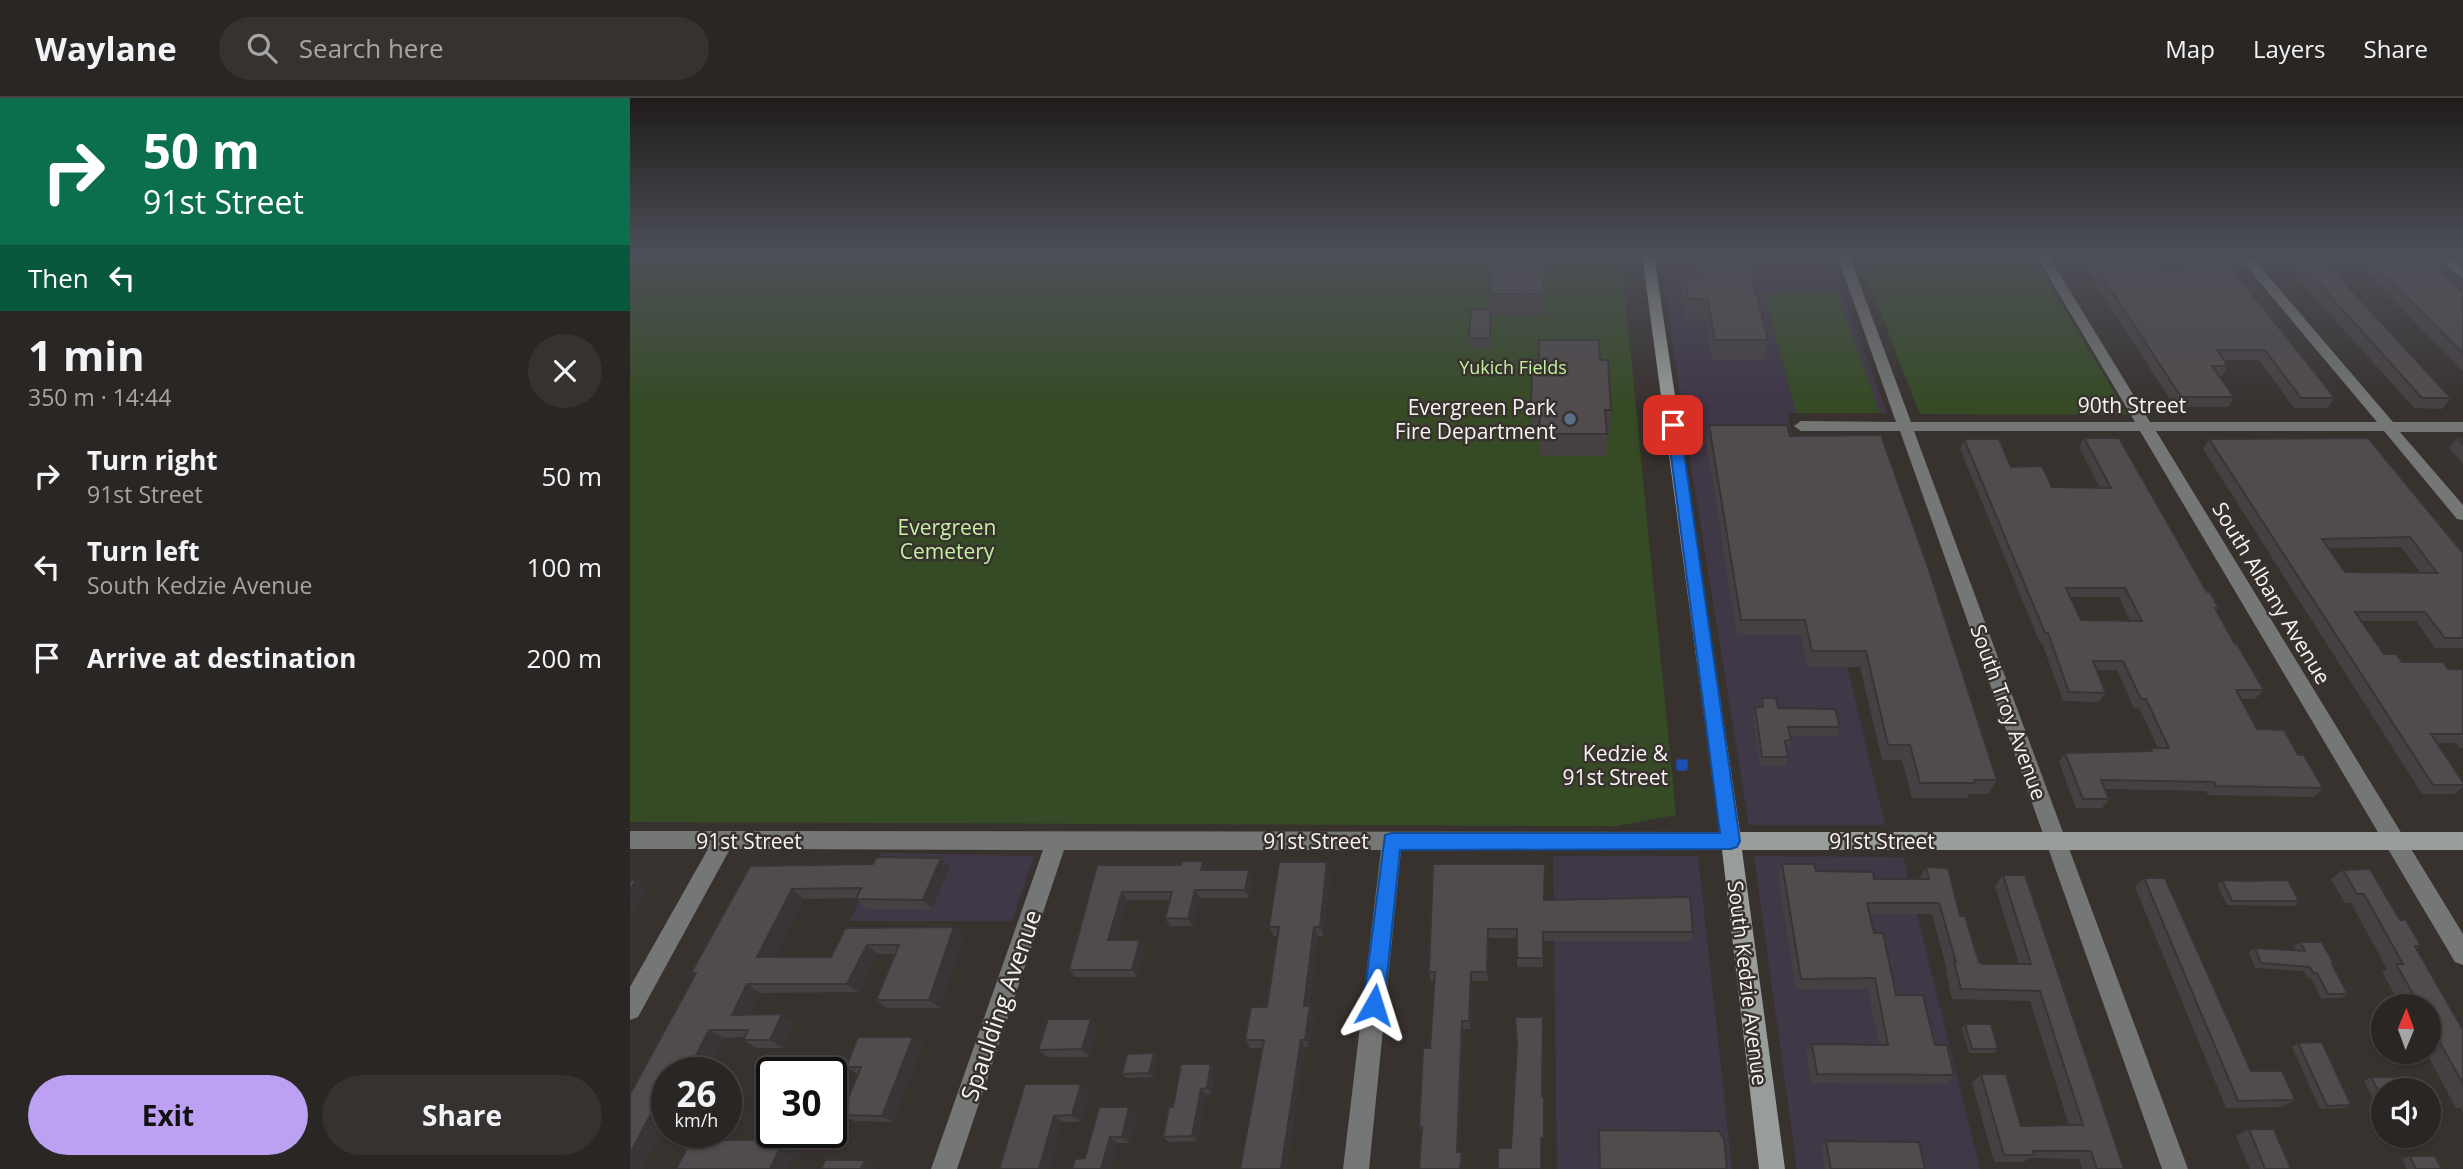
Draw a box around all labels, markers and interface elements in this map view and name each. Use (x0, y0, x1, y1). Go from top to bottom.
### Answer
search box (219, 17, 709, 80)
text: Waylane (35, 26, 177, 71)
icon: search (243, 29, 281, 67)
text: Search here (299, 30, 444, 66)
text: Map (2165, 32, 2215, 65)
text: Layers (2253, 32, 2326, 65)
text: Share (2364, 32, 2428, 65)
text: 50 m (143, 117, 260, 183)
icon: right (28, 126, 119, 217)
text: 91st Street (143, 180, 304, 223)
icon: left (103, 259, 141, 297)
text: Then (28, 260, 89, 296)
text: 1 min (28, 326, 145, 383)
button: close (528, 334, 602, 408)
park label: Yukich Fields (1459, 355, 1567, 379)
text: 350 m · 14:44 (28, 381, 171, 413)
street label: 90th Street (2078, 391, 2186, 419)
place label: Evergreen Park Fire Department (1395, 393, 1556, 445)
pin (1643, 395, 1703, 455)
icon: arrive (1654, 406, 1692, 444)
marker: Evergreen Park Fire Department (1562, 411, 1578, 427)
text: Turn right (87, 442, 218, 478)
icon: right (28, 457, 66, 495)
text: 50 m (541, 458, 602, 494)
text: 91st Street (87, 478, 203, 510)
street label: South Albany Avenue (2206, 497, 2338, 689)
park label: Evergreen Cemetery (898, 513, 996, 565)
text: Turn left (87, 533, 199, 569)
icon: left (28, 548, 66, 586)
text: 100 m (527, 549, 602, 585)
text: South Kedzie Avenue (87, 569, 312, 601)
street label: South Troy Avenue (1964, 620, 2054, 804)
icon: arrive (28, 639, 66, 677)
text: Arrive at destination (87, 640, 356, 676)
text: 200 m (527, 640, 602, 676)
place label: Kedzie & 91st Street (1562, 739, 1669, 791)
marker: Kedzie & 91st Street (1674, 757, 1690, 773)
street label: 91st Street (696, 827, 802, 855)
street label: 91st Street (1263, 827, 1369, 855)
street label: 91st Street (1829, 827, 1935, 855)
street label: South Kedzie Avenue (1722, 879, 1774, 1087)
street label: Spaulding Avenue (952, 905, 1048, 1105)
position arrow (1337, 968, 1411, 1042)
north arrow (2371, 994, 2441, 1064)
map controls (2371, 994, 2441, 1148)
speed limit sign: 30 (756, 1057, 847, 1148)
text: 26 (676, 1070, 717, 1117)
button: Exit (28, 1075, 308, 1155)
button: Share (322, 1075, 602, 1155)
button: sound (2371, 1078, 2441, 1148)
text: km/h (675, 1108, 718, 1132)

